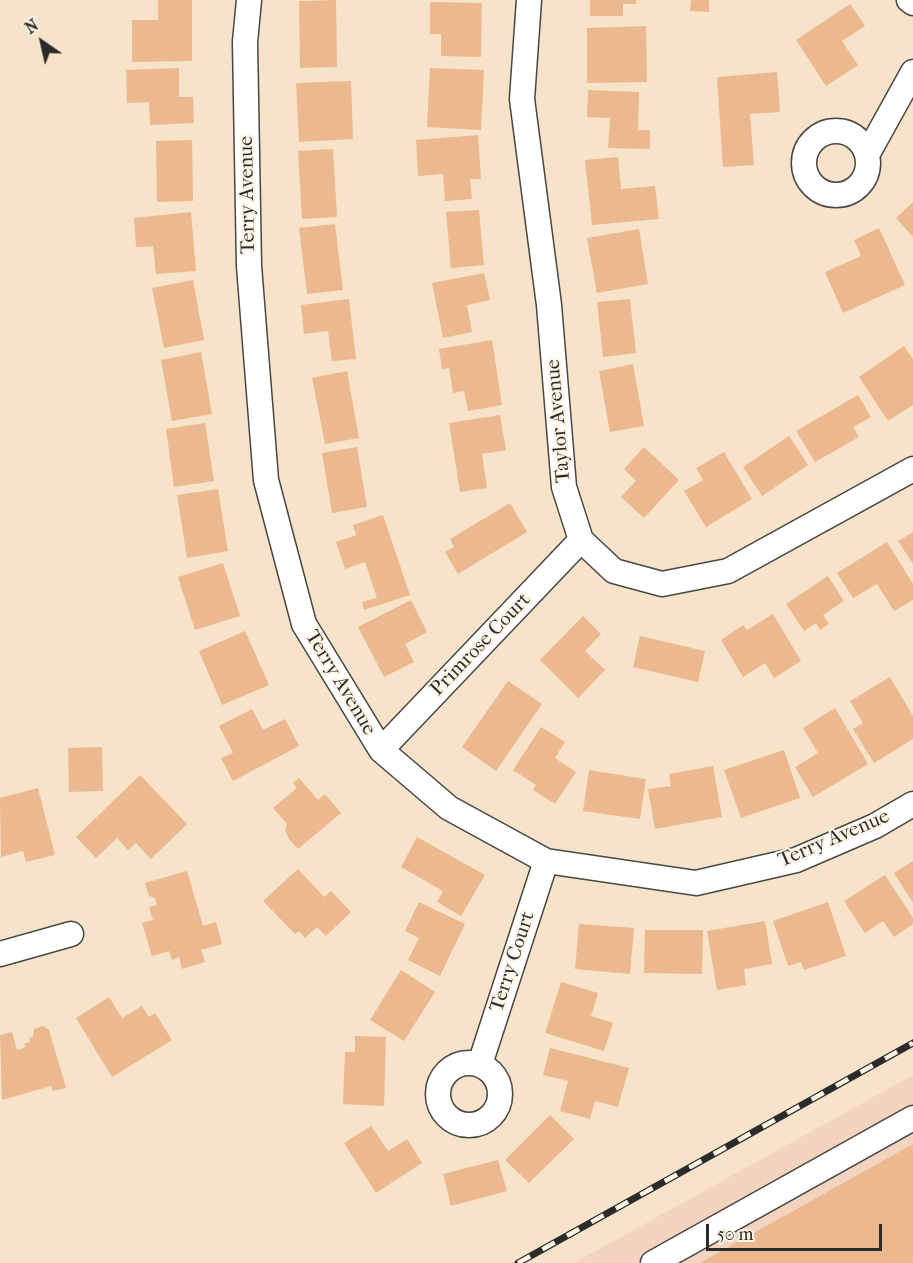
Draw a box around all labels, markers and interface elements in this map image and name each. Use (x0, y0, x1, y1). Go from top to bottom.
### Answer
north arrow (12, 12, 72, 72)
text: N (21, 15, 42, 38)
street label: Terry Avenue (235, 136, 261, 254)
street label: Taylor Avenue (542, 358, 576, 484)
street label: Primrose Court (426, 589, 536, 701)
street label: Terry Avenue (299, 626, 381, 740)
street label: Terry Avenue (775, 805, 893, 873)
street label: Terry Court (485, 909, 541, 1015)
scale bar (709, 1212, 884, 1250)
text: 50 m (717, 1224, 753, 1245)

